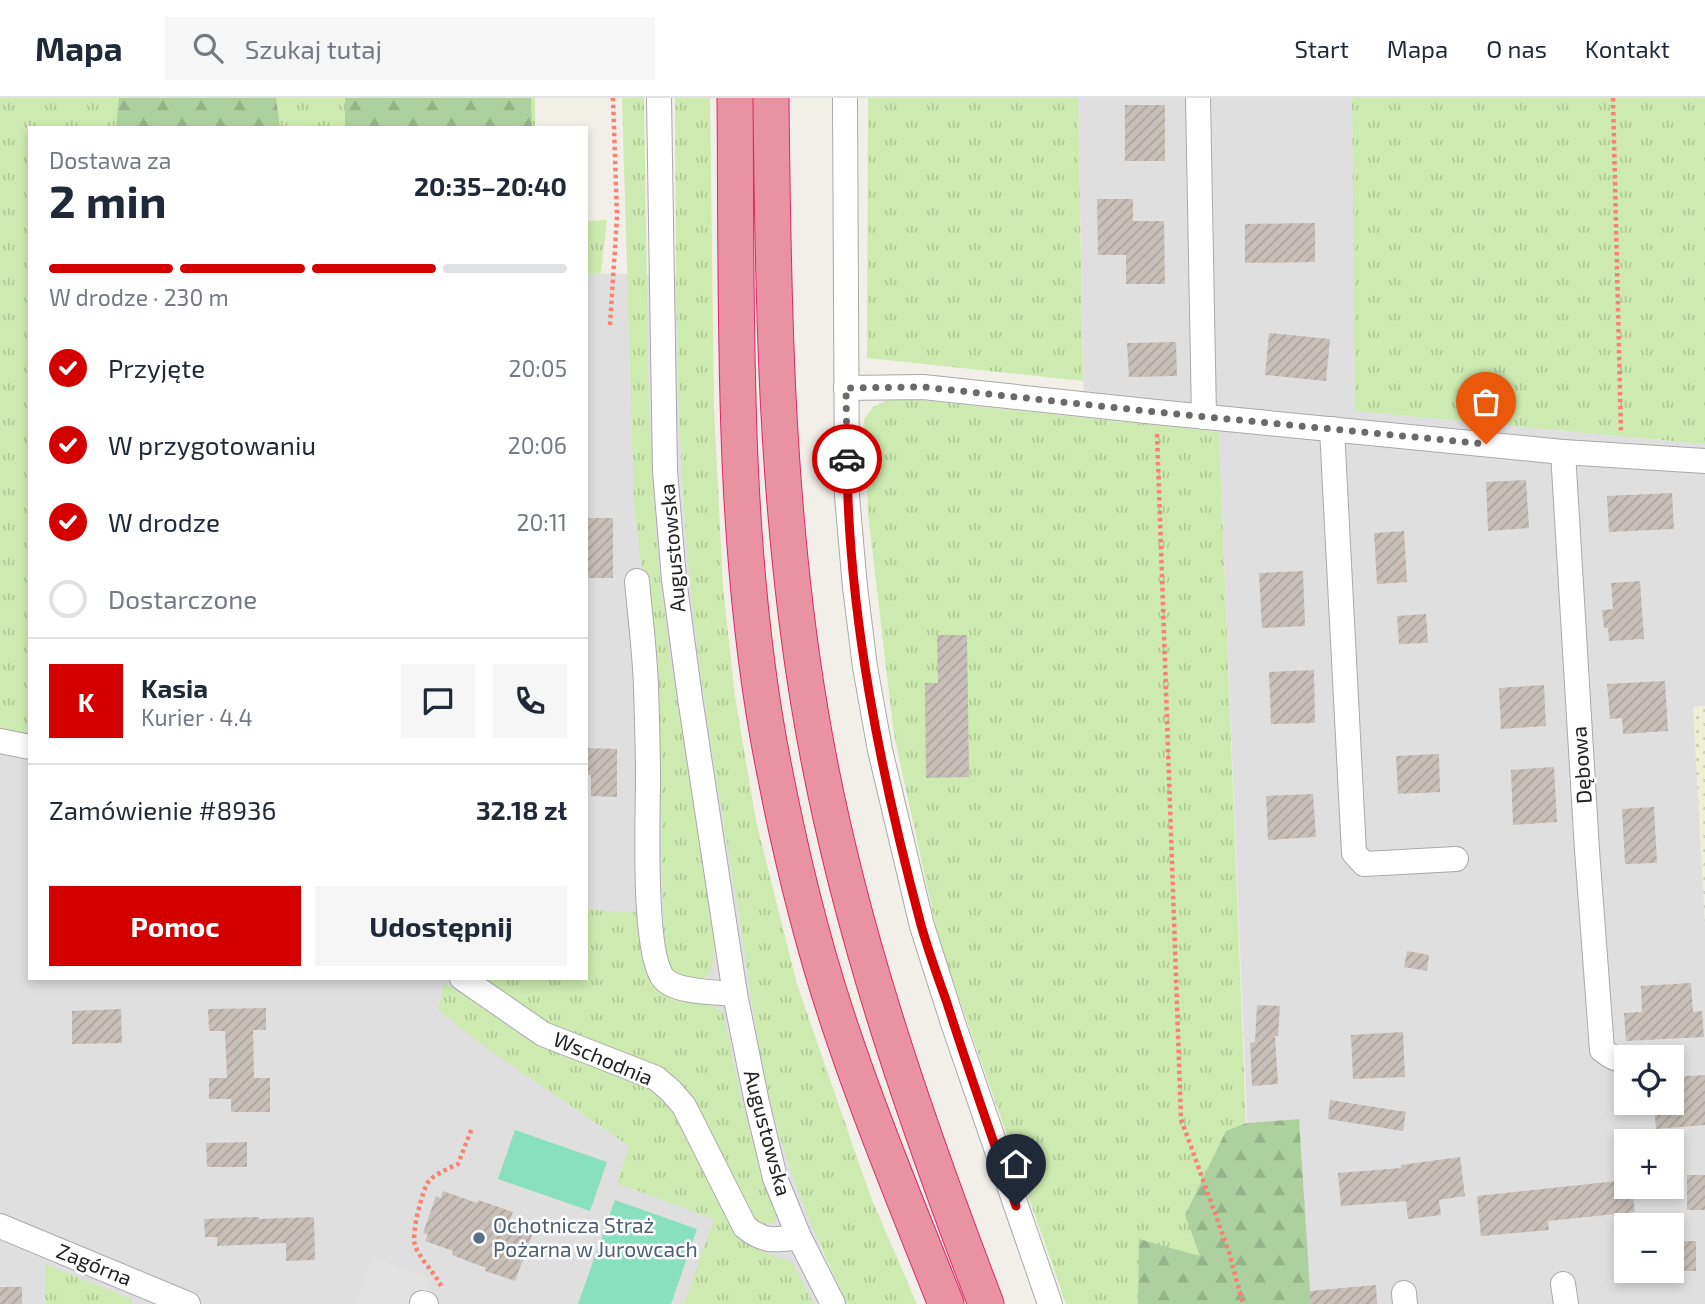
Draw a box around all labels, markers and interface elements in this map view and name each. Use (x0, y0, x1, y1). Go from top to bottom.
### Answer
search box (165, 17, 655, 80)
text: Mapa (35, 28, 123, 68)
icon: search (189, 29, 227, 67)
text: Szukaj tutaj (245, 33, 382, 64)
text: Start (1294, 34, 1349, 63)
text: Mapa (1387, 34, 1448, 63)
text: O nas (1486, 34, 1547, 63)
text: Kontakt (1585, 34, 1670, 63)
text: Dostawa za (49, 146, 171, 174)
text: 20:35–20:40 (414, 170, 567, 201)
text: 2 min (49, 172, 167, 227)
text: W drodze · 230 m (49, 283, 229, 311)
icon: check (49, 349, 87, 387)
text: Przyjęte (108, 352, 205, 383)
text: 20:05 (509, 354, 567, 382)
pin (1456, 372, 1516, 444)
icon: bag (1467, 383, 1505, 421)
courier (812, 424, 882, 494)
icon: check (49, 426, 87, 464)
text: W przygotowaniu (108, 429, 316, 460)
text: 20:06 (508, 431, 567, 459)
icon: car (828, 440, 866, 478)
street label: Augustowska (653, 483, 690, 614)
icon: check (49, 503, 87, 541)
text: W drodze (108, 506, 220, 537)
text: 20:11 (516, 508, 567, 536)
text: Dostarczone (108, 583, 257, 614)
button: chat (401, 664, 475, 738)
button: phone (493, 664, 567, 738)
text: Kasia (141, 672, 208, 703)
text: K (78, 686, 94, 717)
text: Kurier · 4.4 (141, 703, 253, 731)
street label: Dębowa (1565, 725, 1596, 805)
text: Zamówienie #8936 (49, 794, 276, 825)
text: 32.18 zł (476, 794, 567, 825)
button: Pomoc (49, 886, 301, 966)
button: Udostępnij (315, 886, 567, 966)
street label: Wschodnia (550, 1025, 657, 1090)
map controls (1614, 1045, 1684, 1283)
button: locate (1614, 1045, 1684, 1115)
street label: Augustowska (740, 1067, 797, 1198)
button: + (1614, 1129, 1684, 1199)
pin (986, 1134, 1046, 1206)
icon: home (997, 1145, 1035, 1183)
place label: Ochotnicza Straż Pożarna w Jurowcach (493, 1212, 698, 1261)
button: − (1614, 1213, 1684, 1283)
marker: Ochotnicza Straż Pożarna w Jurowcach (471, 1230, 487, 1246)
street label: Zagórna (53, 1237, 136, 1290)

